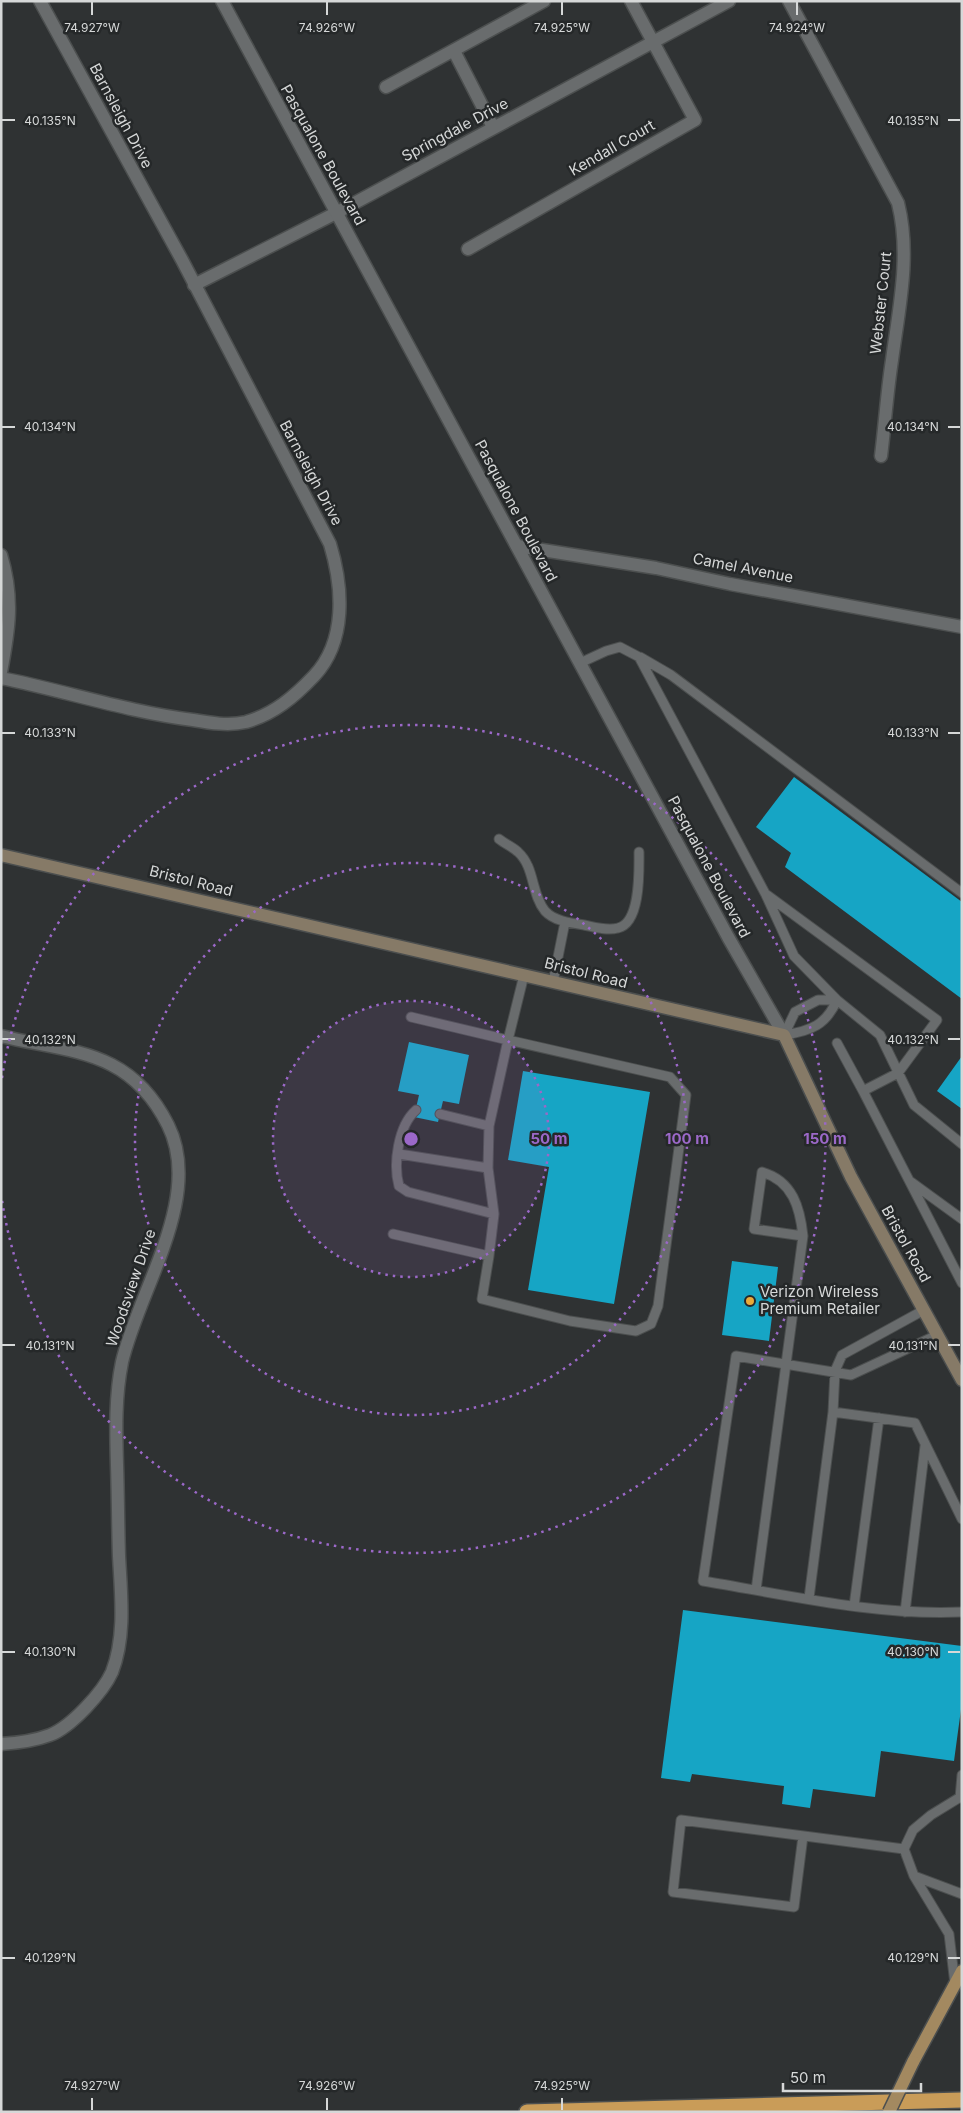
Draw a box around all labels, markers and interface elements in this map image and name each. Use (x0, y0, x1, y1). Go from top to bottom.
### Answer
text: 74.927°W (64, 20, 120, 35)
text: 74.926°W (299, 20, 355, 35)
text: 74.925°W (534, 20, 590, 35)
text: 74.924°W (769, 20, 825, 35)
street label: Barnsleigh Drive (86, 60, 157, 172)
street label: Pasqualone Boulevard (277, 81, 370, 228)
street label: Springdale Drive (398, 94, 511, 166)
text: 40.135°N (24, 113, 76, 128)
text: 40.135°N (887, 113, 939, 128)
street label: Kendall Court (566, 115, 658, 180)
street label: Webster Court (866, 251, 895, 355)
street label: Barnsleigh Drive (276, 417, 347, 529)
text: 40.134°N (24, 419, 76, 434)
text: 40.134°N (887, 419, 939, 434)
street label: Pasqualone Boulevard (471, 437, 562, 585)
street label: Camel Avenue (691, 548, 795, 587)
text: 40.133°N (24, 725, 76, 740)
text: 40.133°N (887, 725, 939, 740)
street label: Pasqualone Boulevard (664, 793, 755, 941)
street label: Bristol Road (148, 861, 235, 900)
street label: Bristol Road (543, 953, 630, 992)
text: 40.132°N (24, 1032, 76, 1047)
text: 40.132°N (887, 1032, 939, 1047)
text: 50 m (531, 1129, 567, 1148)
text: 100 m (665, 1129, 709, 1148)
text: 150 m (803, 1129, 847, 1148)
centre of rings (402, 1130, 420, 1148)
street label: Bristol Road (878, 1202, 935, 1286)
street label: Woodsview Drive (101, 1226, 160, 1349)
place label: Verizon Wireless Premium Retailer (760, 1282, 880, 1318)
marker: Verizon Wireless Premium Retailer (744, 1295, 756, 1307)
text: 40.131°N (25, 1338, 75, 1353)
text: 40.131°N (888, 1338, 938, 1353)
text: 40.130°N (24, 1644, 76, 1659)
text: 40.130°N (887, 1644, 939, 1659)
text: 40.129°N (24, 1950, 76, 1965)
text: 40.129°N (887, 1950, 939, 1965)
scale bar (783, 2060, 920, 2092)
text: 50 m (790, 2068, 826, 2087)
text: 74.927°W (64, 2078, 120, 2093)
text: 74.926°W (299, 2078, 355, 2093)
text: 74.925°W (534, 2078, 590, 2093)

